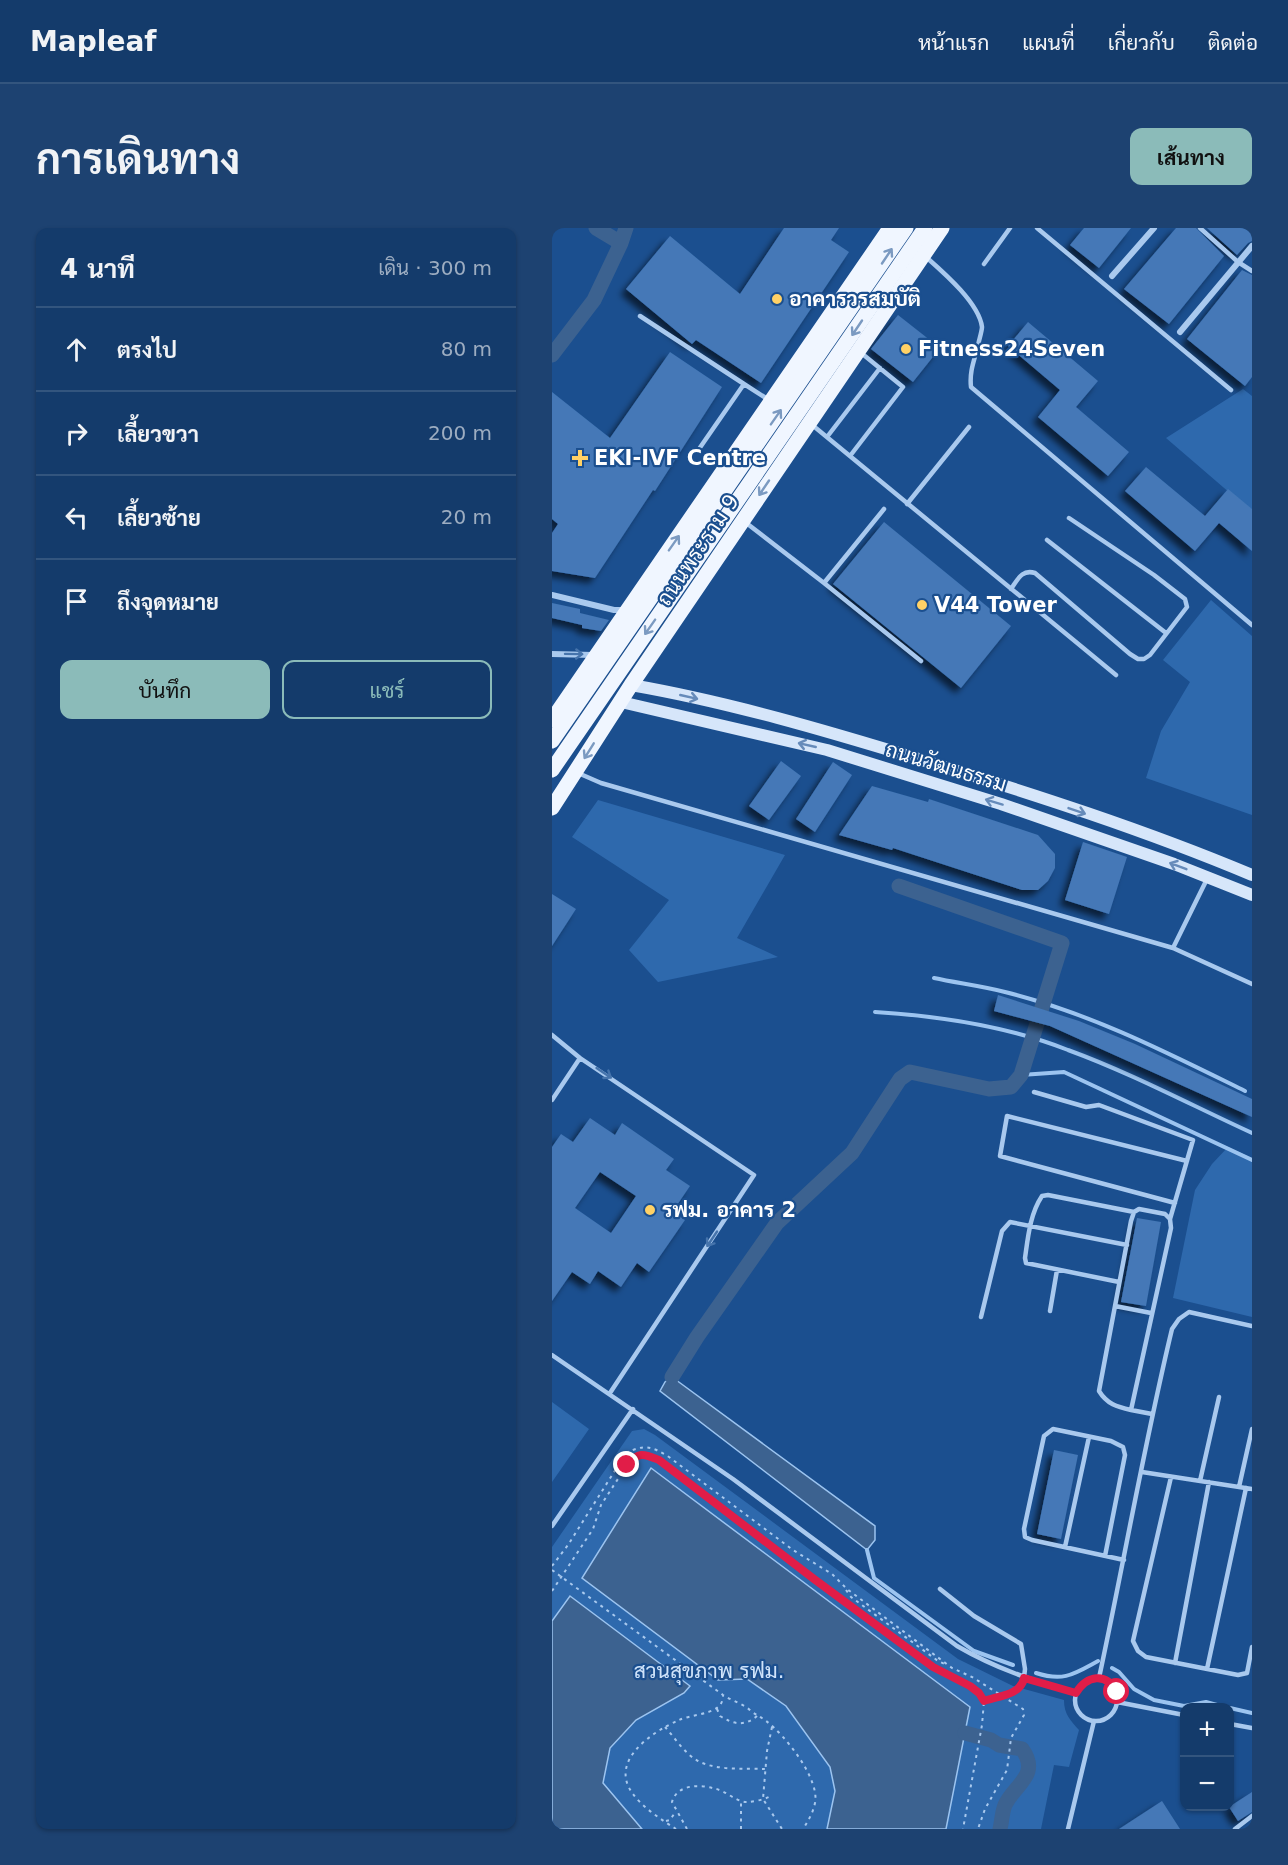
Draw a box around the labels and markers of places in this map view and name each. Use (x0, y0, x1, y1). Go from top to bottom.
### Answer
place label: อาคารวรสมบัติ (789, 287, 921, 311)
marker: อาคารวรสมบัติ (770, 292, 784, 306)
place label: Fitness24Seven (918, 337, 1105, 361)
marker: Fitness24Seven (899, 342, 913, 356)
place label: EKI-IVF Centre (594, 446, 766, 470)
marker: EKI-IVF Centre (571, 449, 589, 467)
place label: V44 Tower (934, 593, 1057, 617)
marker: V44 Tower (915, 598, 929, 612)
place label: รฟม. อาคาร 2 (662, 1198, 796, 1222)
marker: รฟม. อาคาร 2 (643, 1203, 657, 1217)

